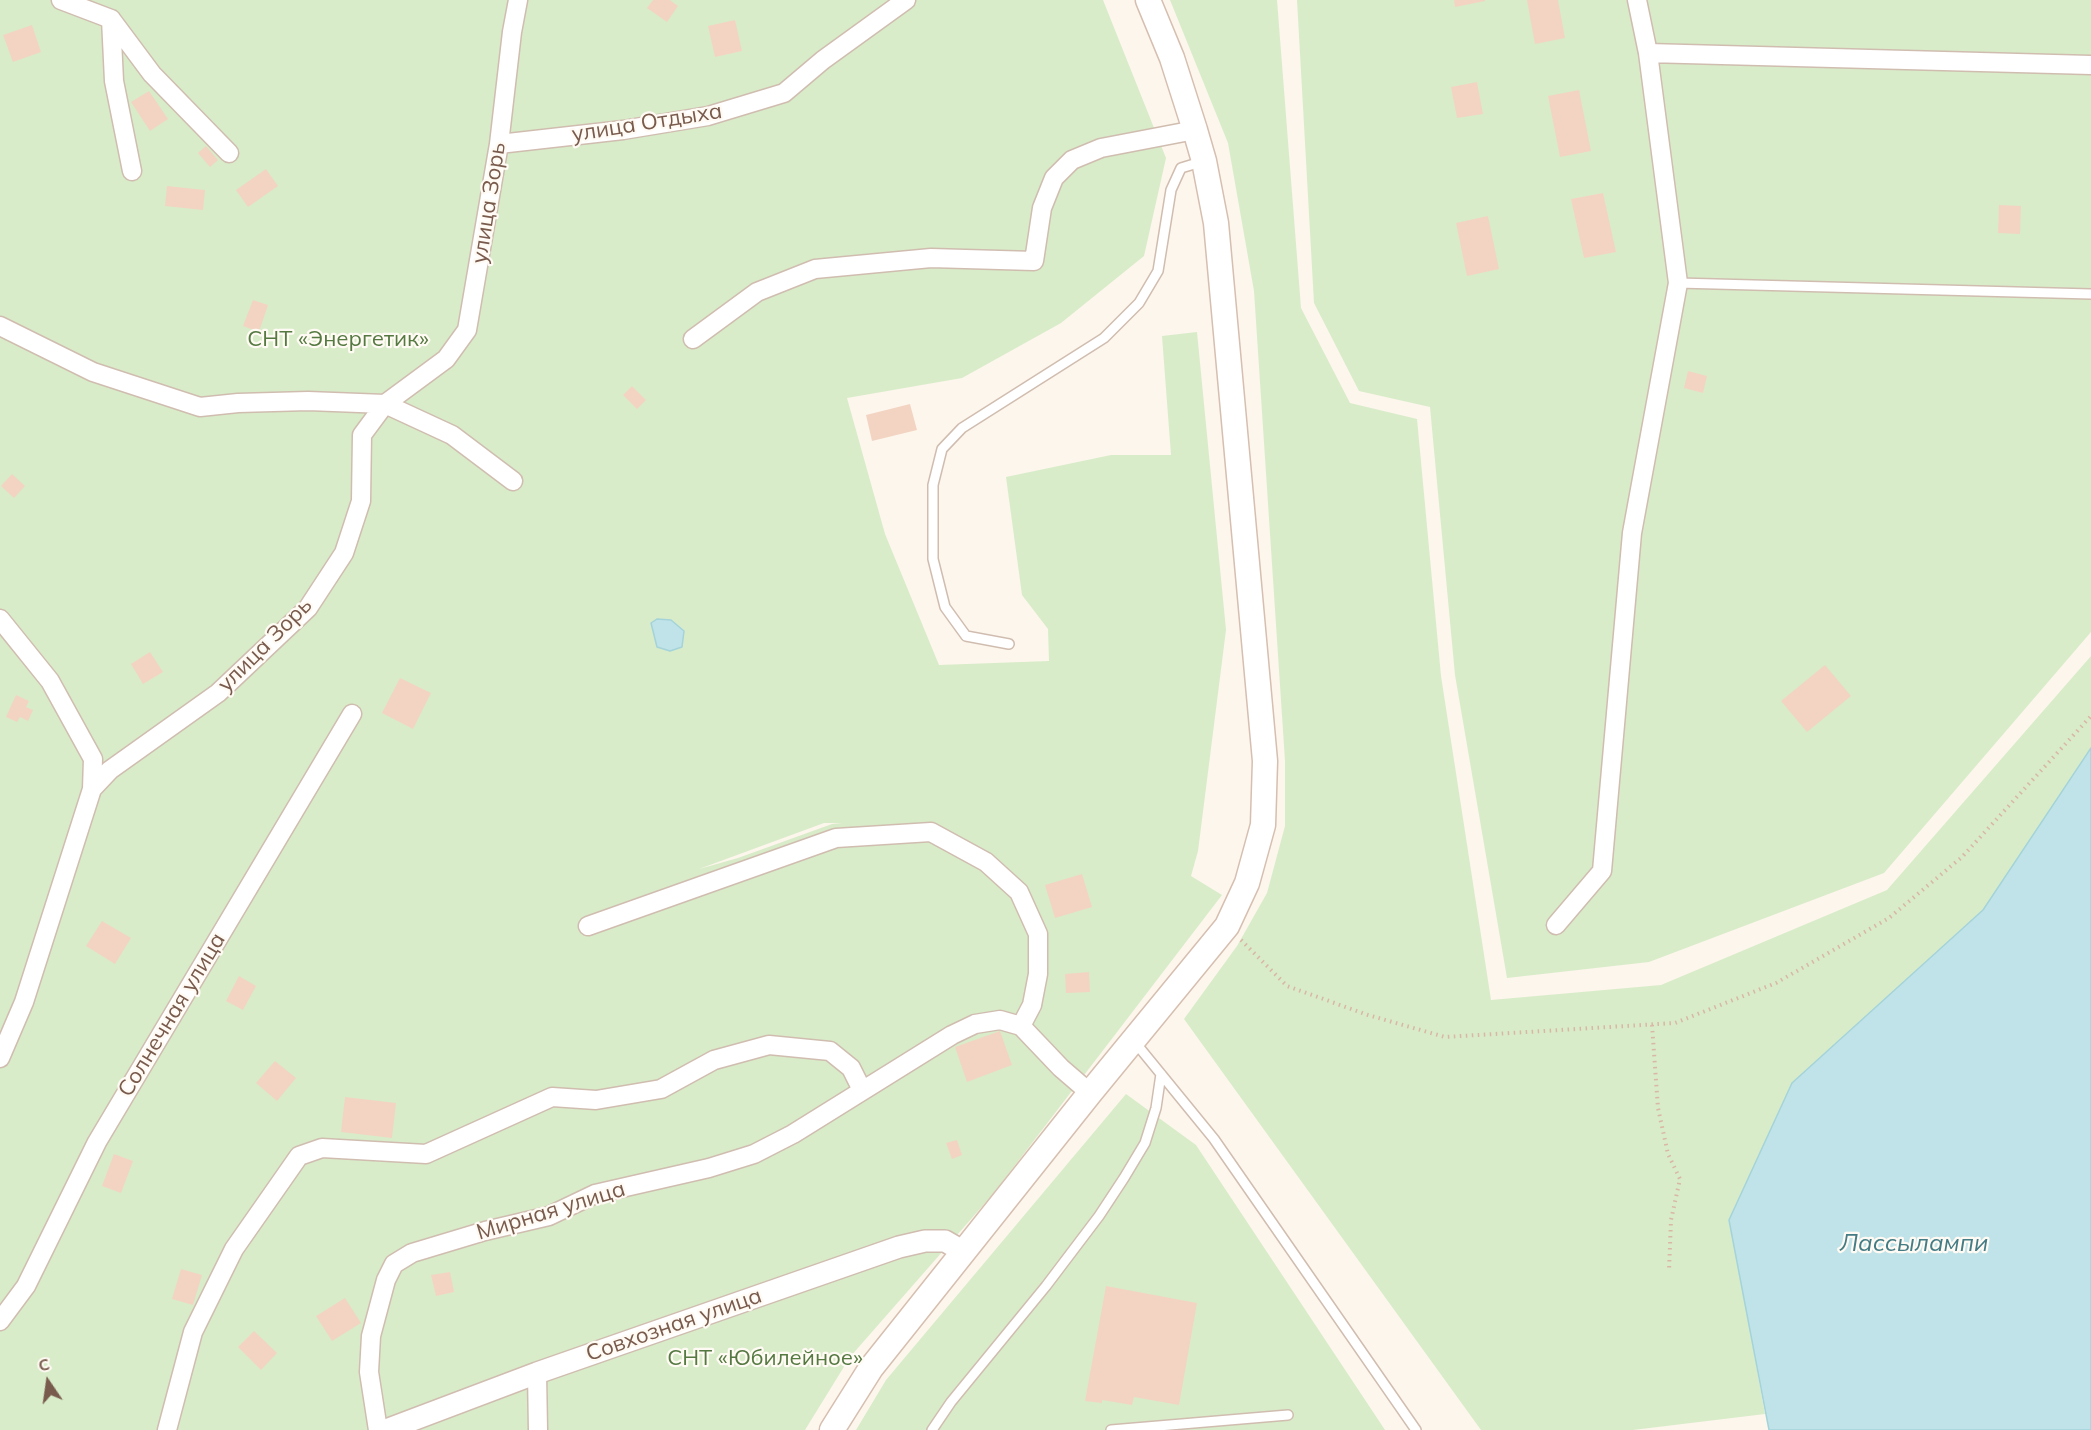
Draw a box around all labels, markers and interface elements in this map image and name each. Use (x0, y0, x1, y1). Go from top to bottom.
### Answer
street label: улица Отдыха (570, 98, 724, 148)
street label: улица Зорь (466, 140, 512, 266)
park label: СНТ «Энергетик» (247, 326, 429, 352)
street label: улица Зорь (212, 592, 318, 698)
street label: Солнечная улица (113, 928, 231, 1102)
street label: Мирная улица (474, 1176, 628, 1246)
water label: Лассылампи (1840, 1230, 1988, 1258)
street label: Совхозная улица (583, 1283, 765, 1367)
park label: СНТ «Юбилейное» (667, 1345, 863, 1371)
north arrow (18, 1352, 78, 1412)
text: С (36, 1353, 52, 1375)

